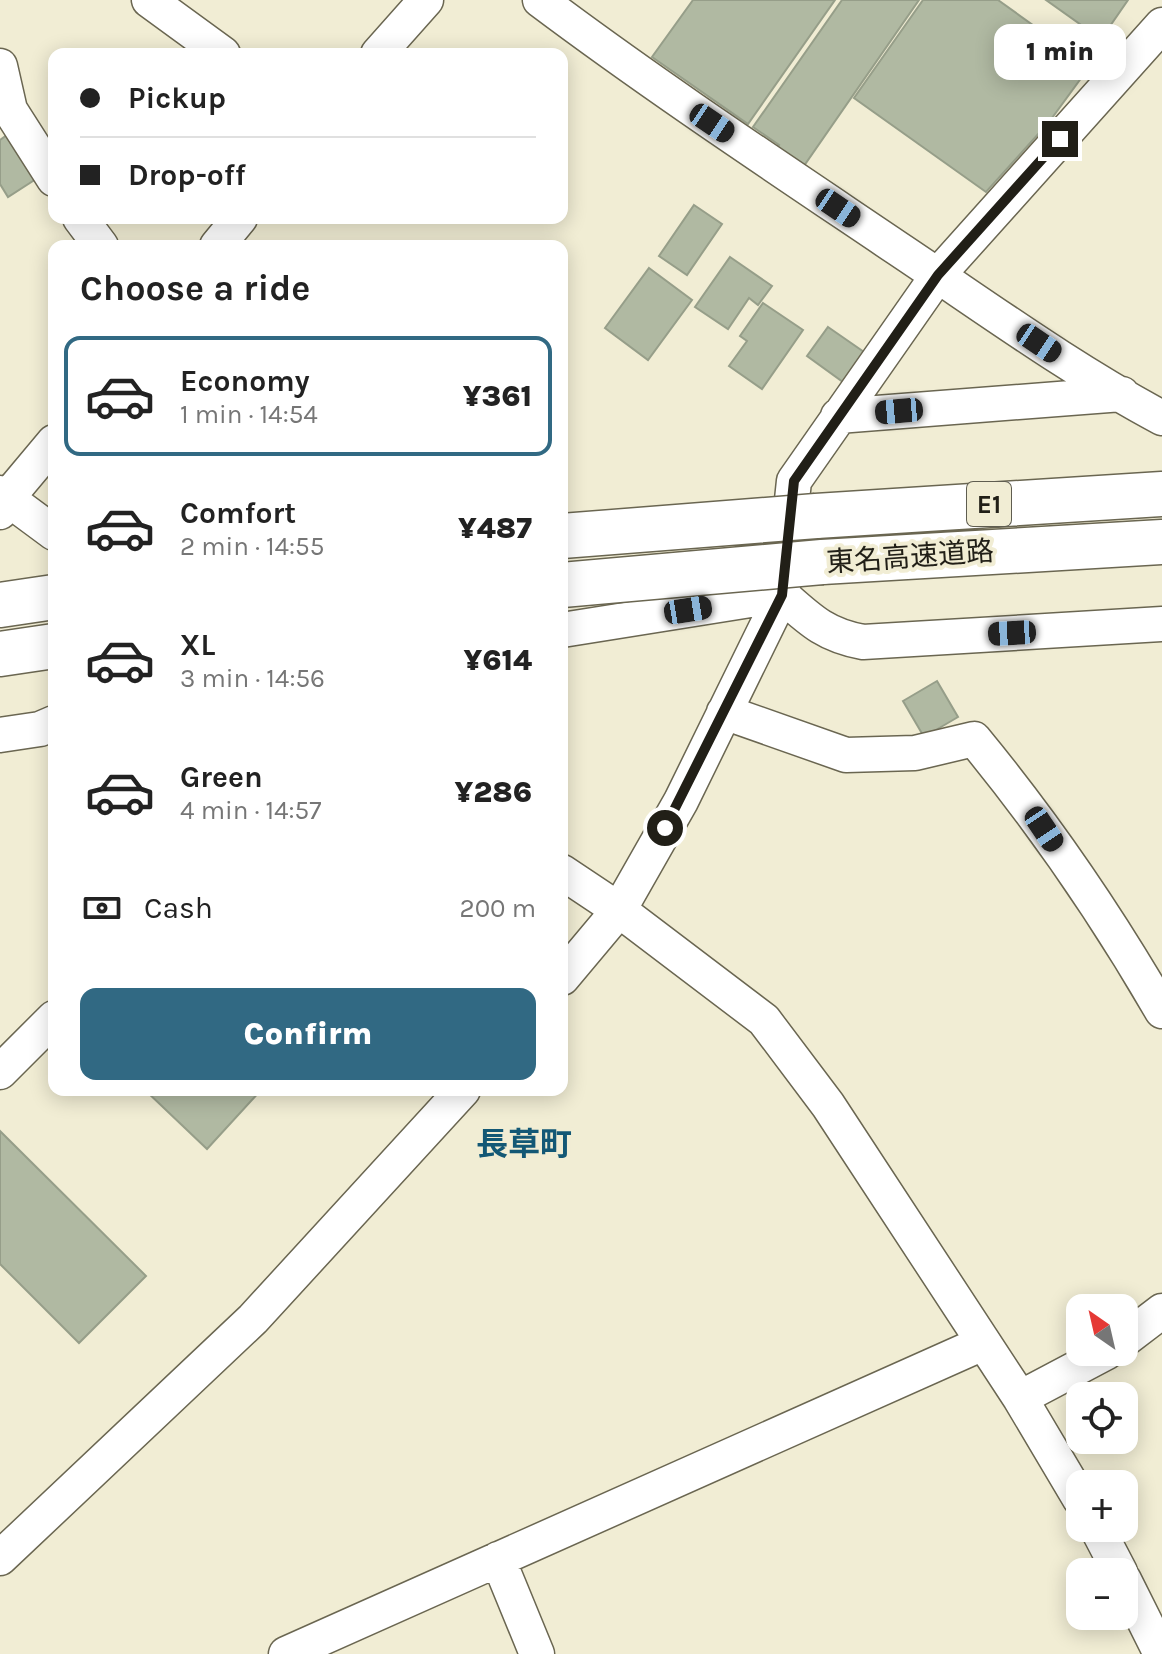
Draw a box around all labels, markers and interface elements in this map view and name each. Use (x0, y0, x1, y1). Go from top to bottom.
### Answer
callout: 1 min (994, 23, 1126, 79)
text: 1 min (1026, 36, 1094, 67)
text: Pickup (128, 80, 226, 116)
car (685, 100, 739, 146)
route end (1042, 121, 1078, 157)
text: Drop-off (128, 157, 246, 193)
car (811, 185, 865, 231)
text: Choose a ride (80, 267, 310, 309)
car (1012, 320, 1066, 366)
icon: car (84, 360, 156, 432)
text: Economy (180, 363, 310, 399)
text: ¥361 (463, 378, 532, 414)
car (874, 397, 924, 425)
text: 1 min · 14:54 (180, 399, 318, 430)
road number: E1 (967, 482, 1011, 526)
icon: car (84, 492, 156, 564)
text: Comfort (180, 495, 296, 531)
text: ¥487 (458, 510, 532, 546)
text: 2 min · 14:55 (180, 531, 324, 562)
street label: 東名高速道路 (825, 534, 995, 579)
car (662, 594, 714, 626)
car (987, 620, 1037, 646)
icon: car (84, 624, 156, 696)
text: XL (180, 627, 215, 663)
text: ¥614 (463, 642, 532, 678)
text: 3 min · 14:56 (180, 663, 325, 694)
icon: car (84, 756, 156, 828)
text: Green (180, 759, 263, 795)
text: ¥286 (455, 774, 532, 810)
text: 4 min · 14:57 (180, 795, 321, 826)
car (1021, 802, 1067, 856)
route start (647, 810, 683, 846)
icon: cash (80, 886, 124, 930)
text: Cash (144, 890, 213, 926)
text: 200 m (460, 893, 536, 924)
button: Confirm (80, 988, 536, 1080)
district label: 長草町 (476, 1126, 572, 1163)
north arrow (1066, 1294, 1138, 1366)
map controls (1066, 1294, 1138, 1630)
button: locate (1066, 1382, 1138, 1454)
button: + (1066, 1470, 1138, 1542)
button: − (1066, 1558, 1138, 1630)

